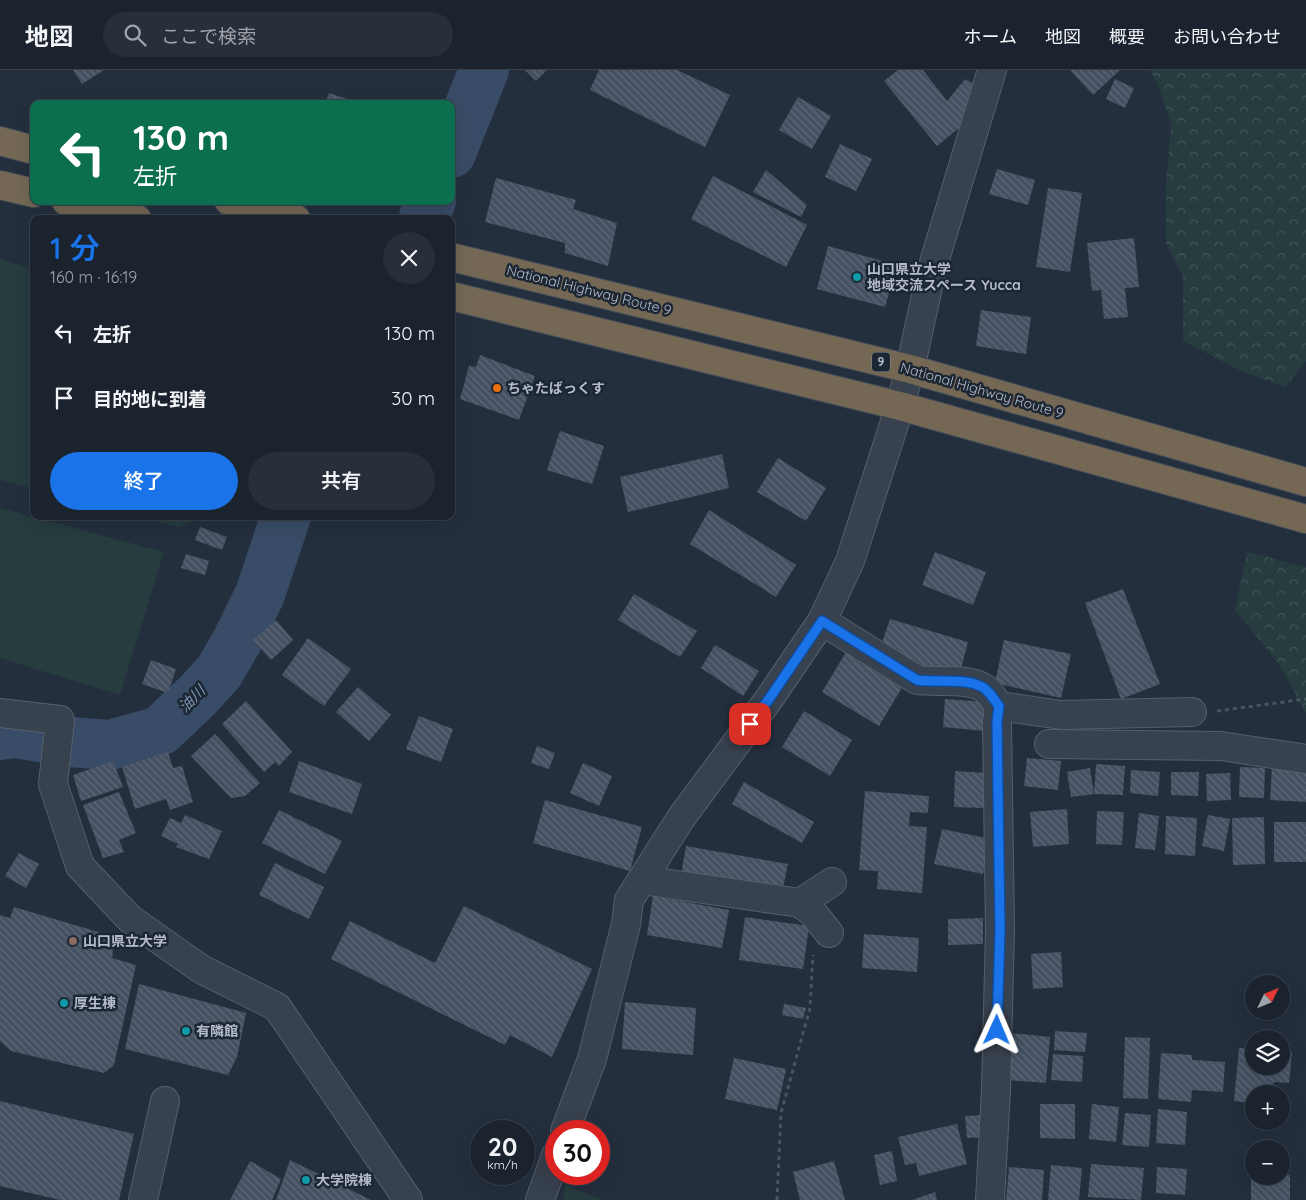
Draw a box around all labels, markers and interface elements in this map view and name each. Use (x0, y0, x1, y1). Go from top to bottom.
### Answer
search box (103, 12, 453, 57)
text: 地図 (25, 21, 73, 51)
icon: search (121, 21, 149, 49)
text: ここで検索 (161, 24, 256, 48)
text: ホーム (964, 25, 1017, 48)
text: 地図 (1045, 25, 1081, 48)
text: 概要 (1109, 25, 1145, 48)
text: お問い合わせ (1173, 25, 1281, 48)
text: 130 m (133, 115, 229, 159)
icon: left (50, 120, 115, 185)
text: 左折 (133, 162, 177, 190)
text: 1 分 (50, 229, 100, 267)
button: close (383, 232, 435, 284)
place label: 山口県立大学 地域交流スペース Yucca (867, 260, 1021, 294)
street label: National Highway Route 9 (505, 261, 673, 319)
text: 160 m · 16:19 (50, 267, 137, 287)
marker: 山口県立大学 地域交流スペース Yucca (851, 271, 863, 283)
icon: left (50, 319, 78, 347)
text: 130 m (384, 321, 435, 345)
text: 左折 (93, 322, 131, 346)
road number: 9 (872, 352, 890, 372)
street label: National Highway Route 9 (898, 358, 1066, 422)
place label: ちゃたばっくす (507, 379, 605, 397)
marker: ちゃたばっくす (491, 382, 503, 394)
icon: arrive (50, 384, 78, 412)
text: 30 m (391, 386, 435, 410)
text: 目的地に到着 (93, 387, 207, 411)
button: 終了 (50, 452, 238, 510)
button: 共有 (248, 452, 435, 510)
water label: 油川 (174, 680, 210, 716)
pin (729, 703, 771, 745)
icon: arrive (736, 710, 764, 738)
place label: 山口県立大学 (83, 932, 167, 950)
marker: 山口県立大学 (67, 935, 79, 947)
north arrow (1245, 975, 1290, 1020)
map controls (1245, 975, 1290, 1185)
place label: 厚生棟 (74, 994, 116, 1012)
marker: 厚生棟 (58, 997, 70, 1009)
position arrow (970, 1003, 1022, 1055)
place label: 有隣館 (196, 1022, 238, 1040)
marker: 有隣館 (180, 1025, 192, 1037)
button: layers (1245, 1030, 1290, 1075)
button: + (1245, 1085, 1290, 1130)
speed limit sign: 30 (545, 1120, 610, 1185)
text: 20 (488, 1131, 517, 1162)
button: − (1245, 1140, 1290, 1185)
text: km/h (487, 1157, 518, 1172)
place label: 大学院棟 (316, 1171, 372, 1189)
marker: 大学院棟 (300, 1174, 312, 1186)

